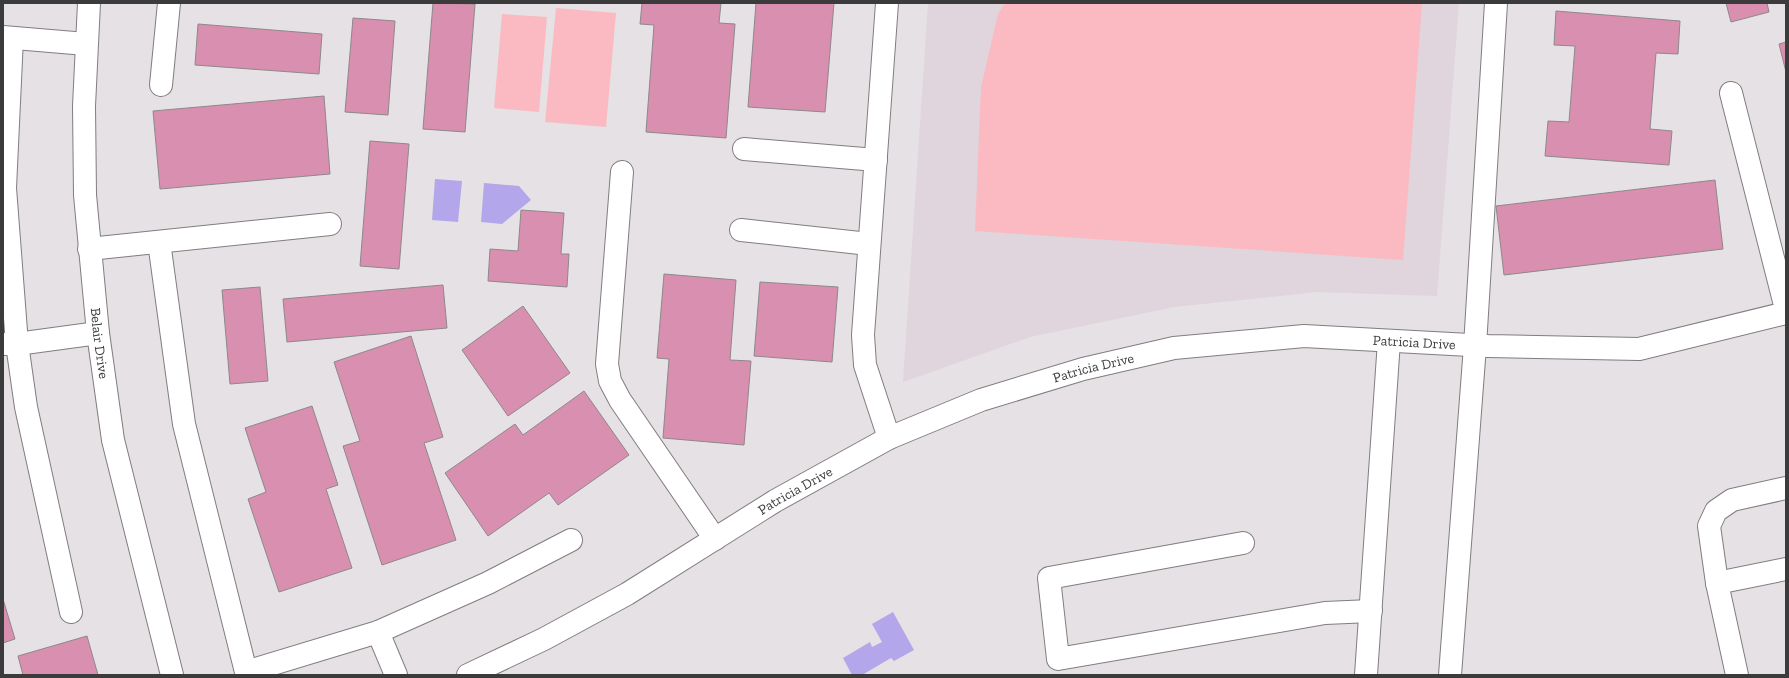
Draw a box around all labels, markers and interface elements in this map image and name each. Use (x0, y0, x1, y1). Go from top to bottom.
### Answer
street label: Belair Drive (87, 307, 113, 380)
street label: Patricia Drive (1372, 331, 1457, 353)
street label: Patricia Drive (1051, 349, 1136, 386)
street label: Patricia Drive (755, 462, 836, 518)

